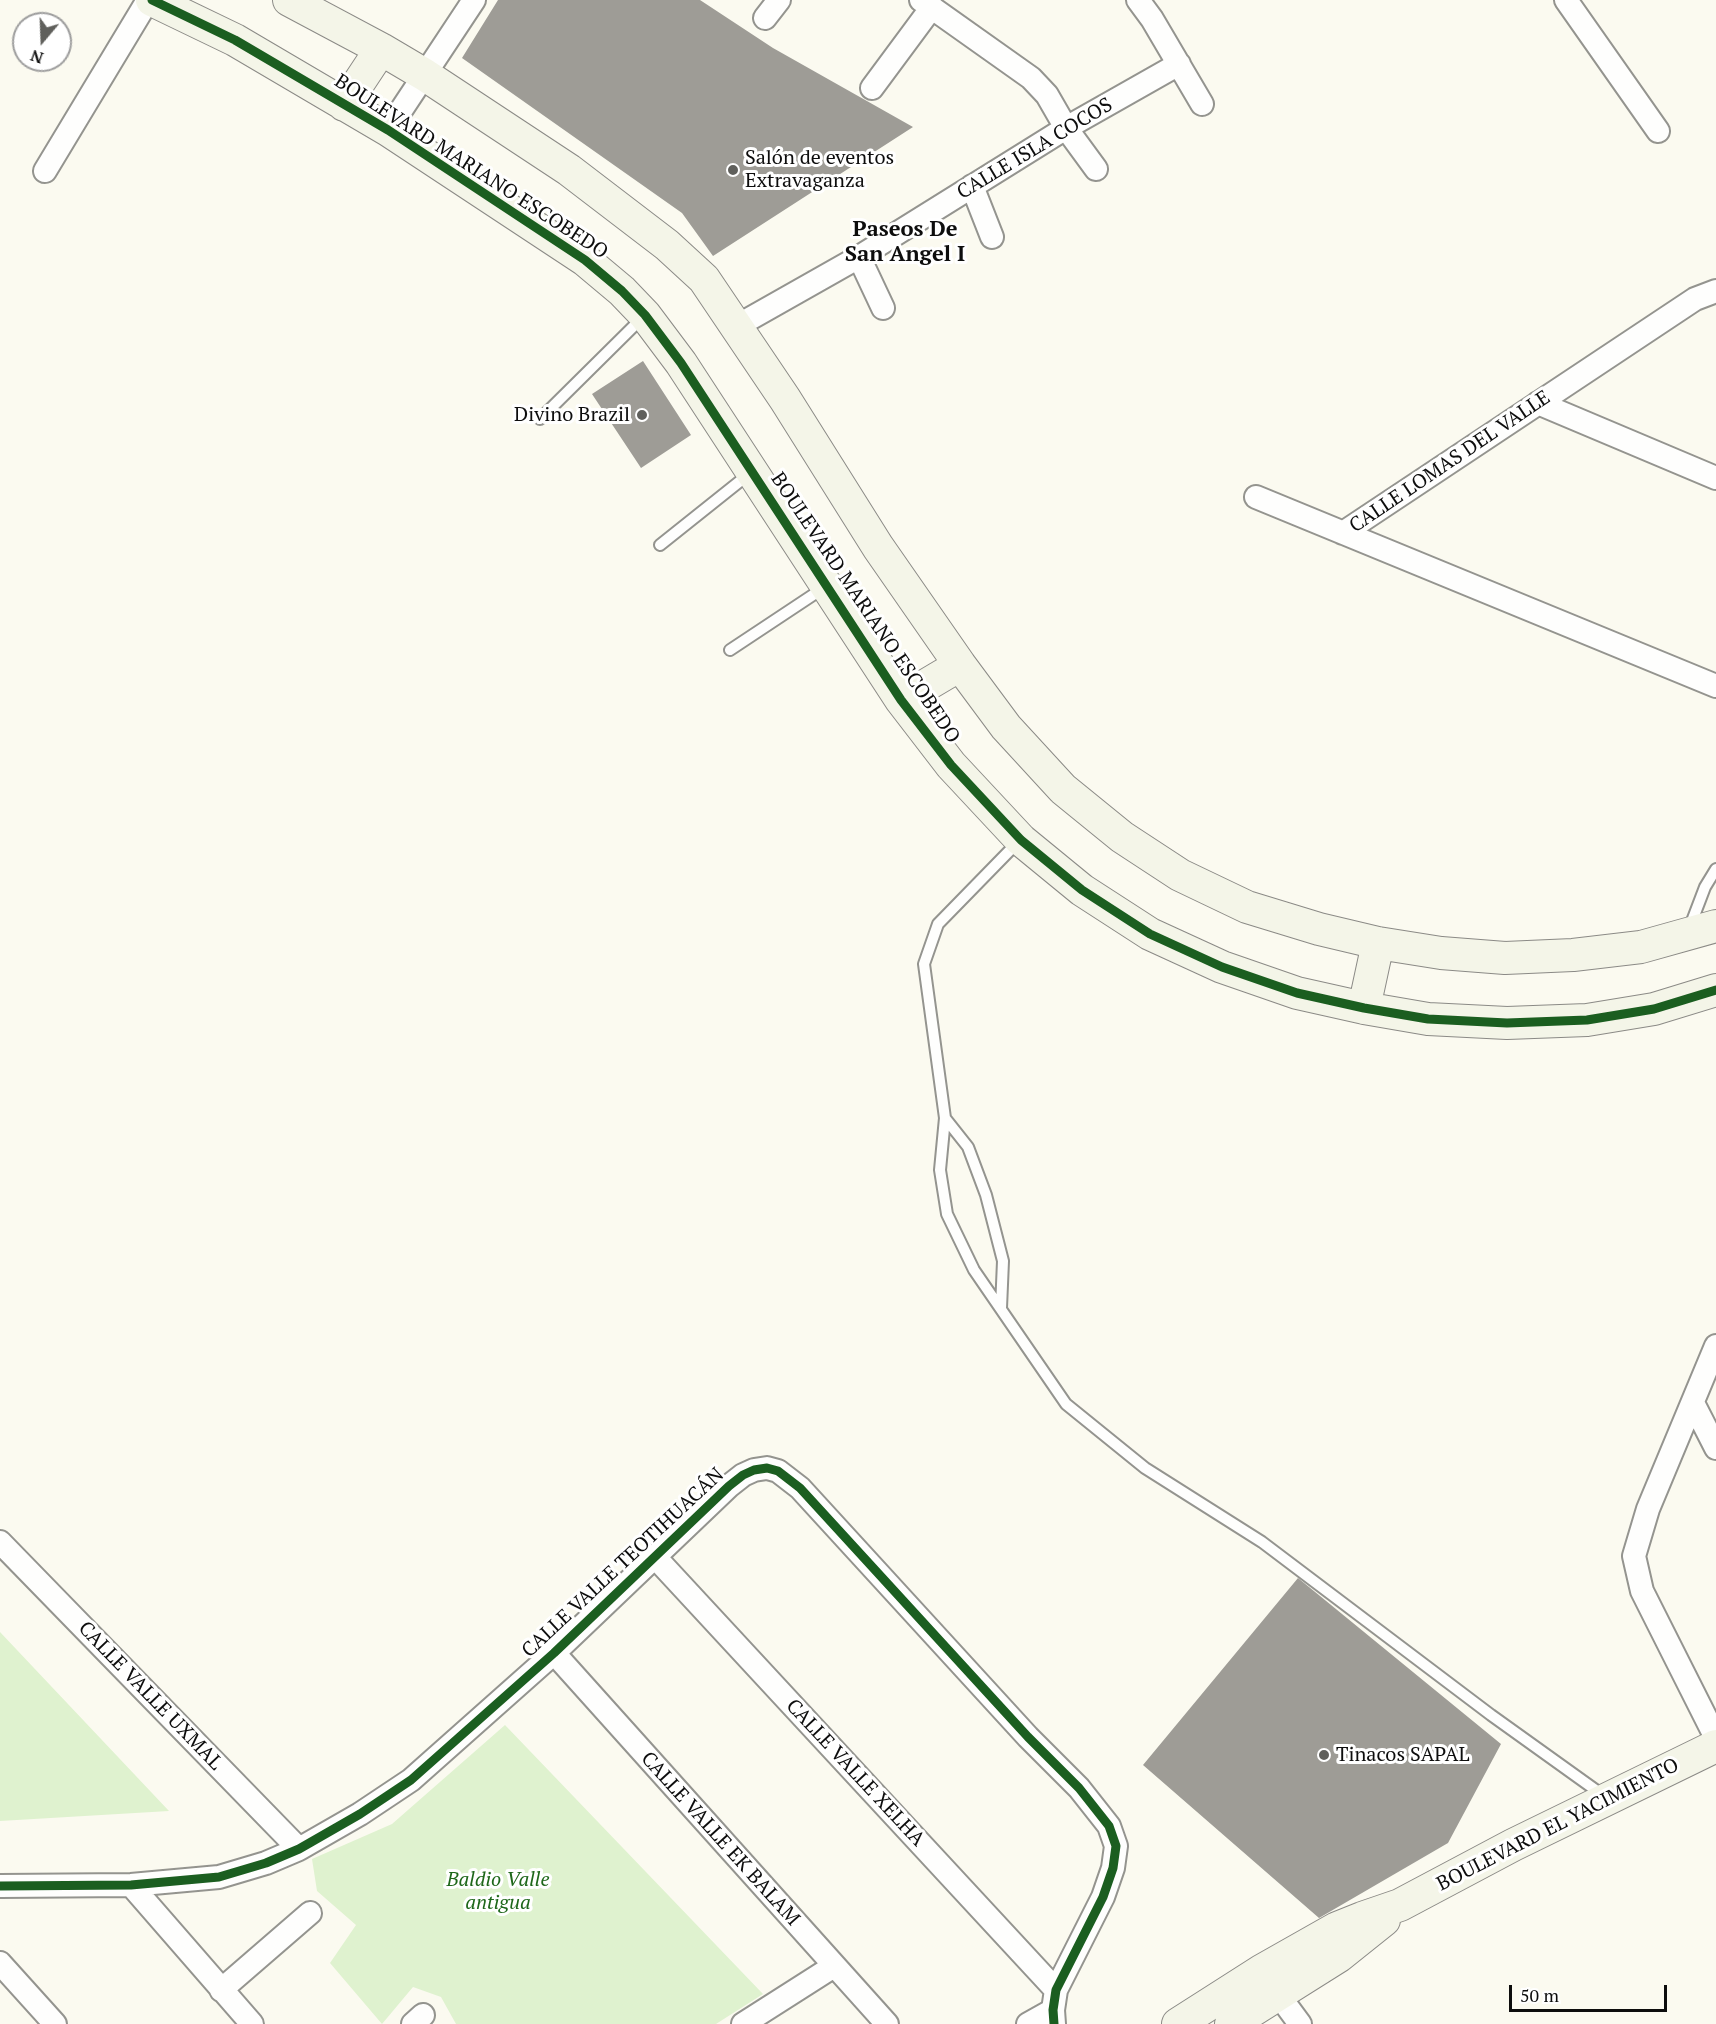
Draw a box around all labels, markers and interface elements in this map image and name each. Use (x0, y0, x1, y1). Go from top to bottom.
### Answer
north arrow (12, 12, 72, 72)
text: N (27, 45, 46, 70)
street label: BOULEVARD MARIANO ESCOBEDO (330, 69, 612, 265)
street label: CALLE ISLA COCOS (953, 93, 1117, 205)
place label: Salón de eventos Extravaganza (745, 146, 894, 193)
marker: Salón de eventos Extravaganza (726, 163, 740, 177)
district label: Paseos De San Angel I (845, 217, 965, 268)
street label: CALLE LOMAS DEL VALLE (1345, 386, 1555, 538)
place label: Divino Brazil (514, 403, 630, 427)
marker: Divino Brazil (635, 408, 649, 422)
street label: BOULEVARD MARIANO ESCOBEDO (765, 468, 965, 748)
street label: CALLE VALLE TEOTIHUACÁN (517, 1463, 729, 1663)
street label: CALLE VALLE UXMAL (73, 1617, 227, 1775)
street label: CALLE VALLE XELHA (781, 1694, 929, 1852)
place label: Tinacos SAPAL (1336, 1743, 1469, 1767)
street label: CALLE VALLE EK BALAM (636, 1747, 804, 1931)
marker: Tinacos SAPAL (1317, 1748, 1331, 1762)
street label: BOULEVARD EL YACIMIENTO (1433, 1753, 1683, 1897)
park label: Baldio Valle antigua (447, 1868, 549, 1915)
scale bar (1512, 1973, 1670, 2011)
text: 50 m (1520, 1983, 1559, 2007)

